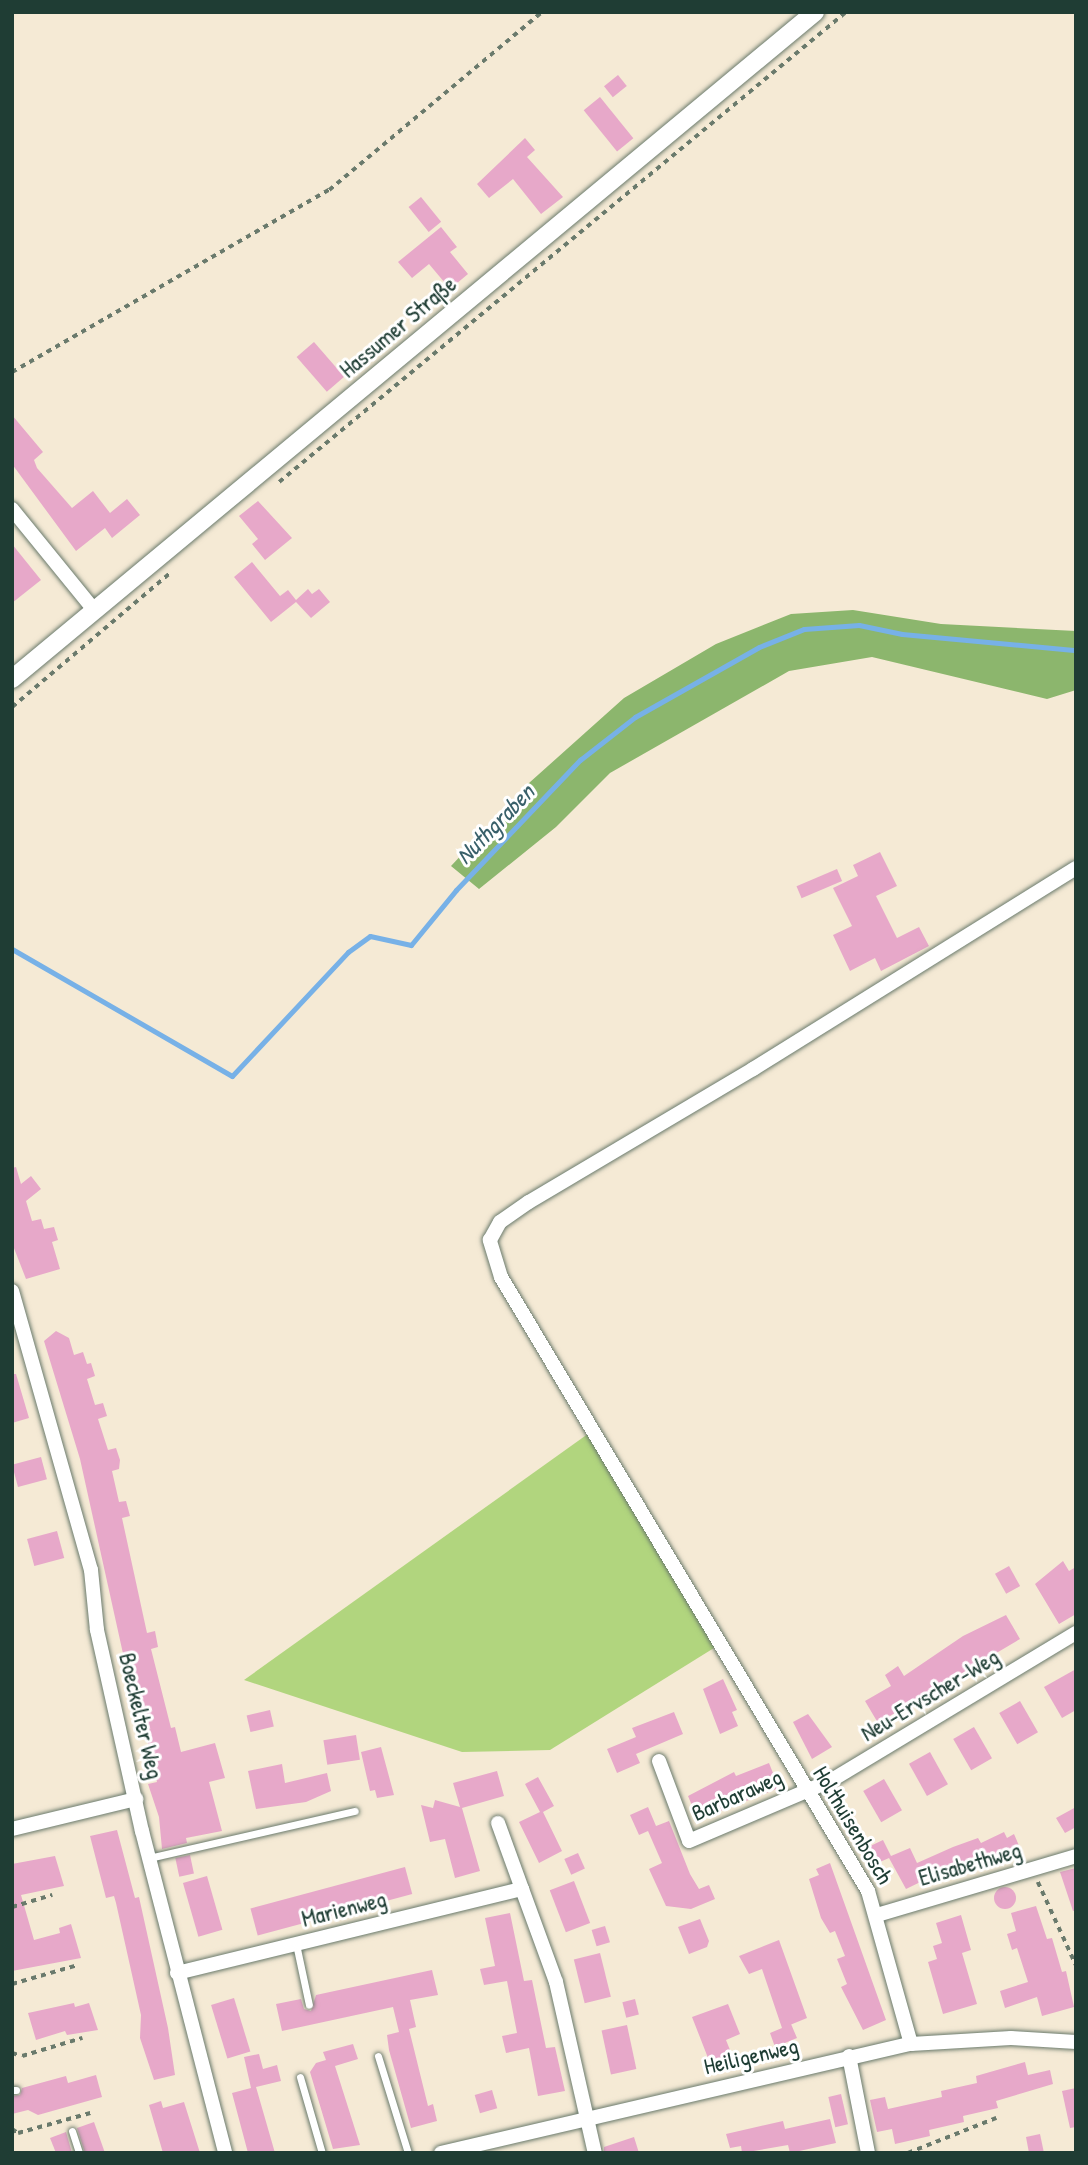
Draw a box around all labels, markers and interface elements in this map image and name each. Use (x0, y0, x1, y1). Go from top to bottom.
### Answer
street label: Hassumer Straße (334, 270, 462, 384)
water label: Nuthgraben (450, 778, 540, 870)
street label: Neu-Ervscher-Weg (856, 1643, 1004, 1747)
street label: Boeckelter Weg (113, 1650, 169, 1782)
street label: Holthuisenbosch (807, 1761, 899, 1889)
street label: Barbaraweg (688, 1763, 786, 1827)
street label: Elisabethweg (915, 1836, 1025, 1892)
street label: Marienweg (299, 1885, 389, 1933)
street label: Heiligenweg (701, 2032, 801, 2080)

